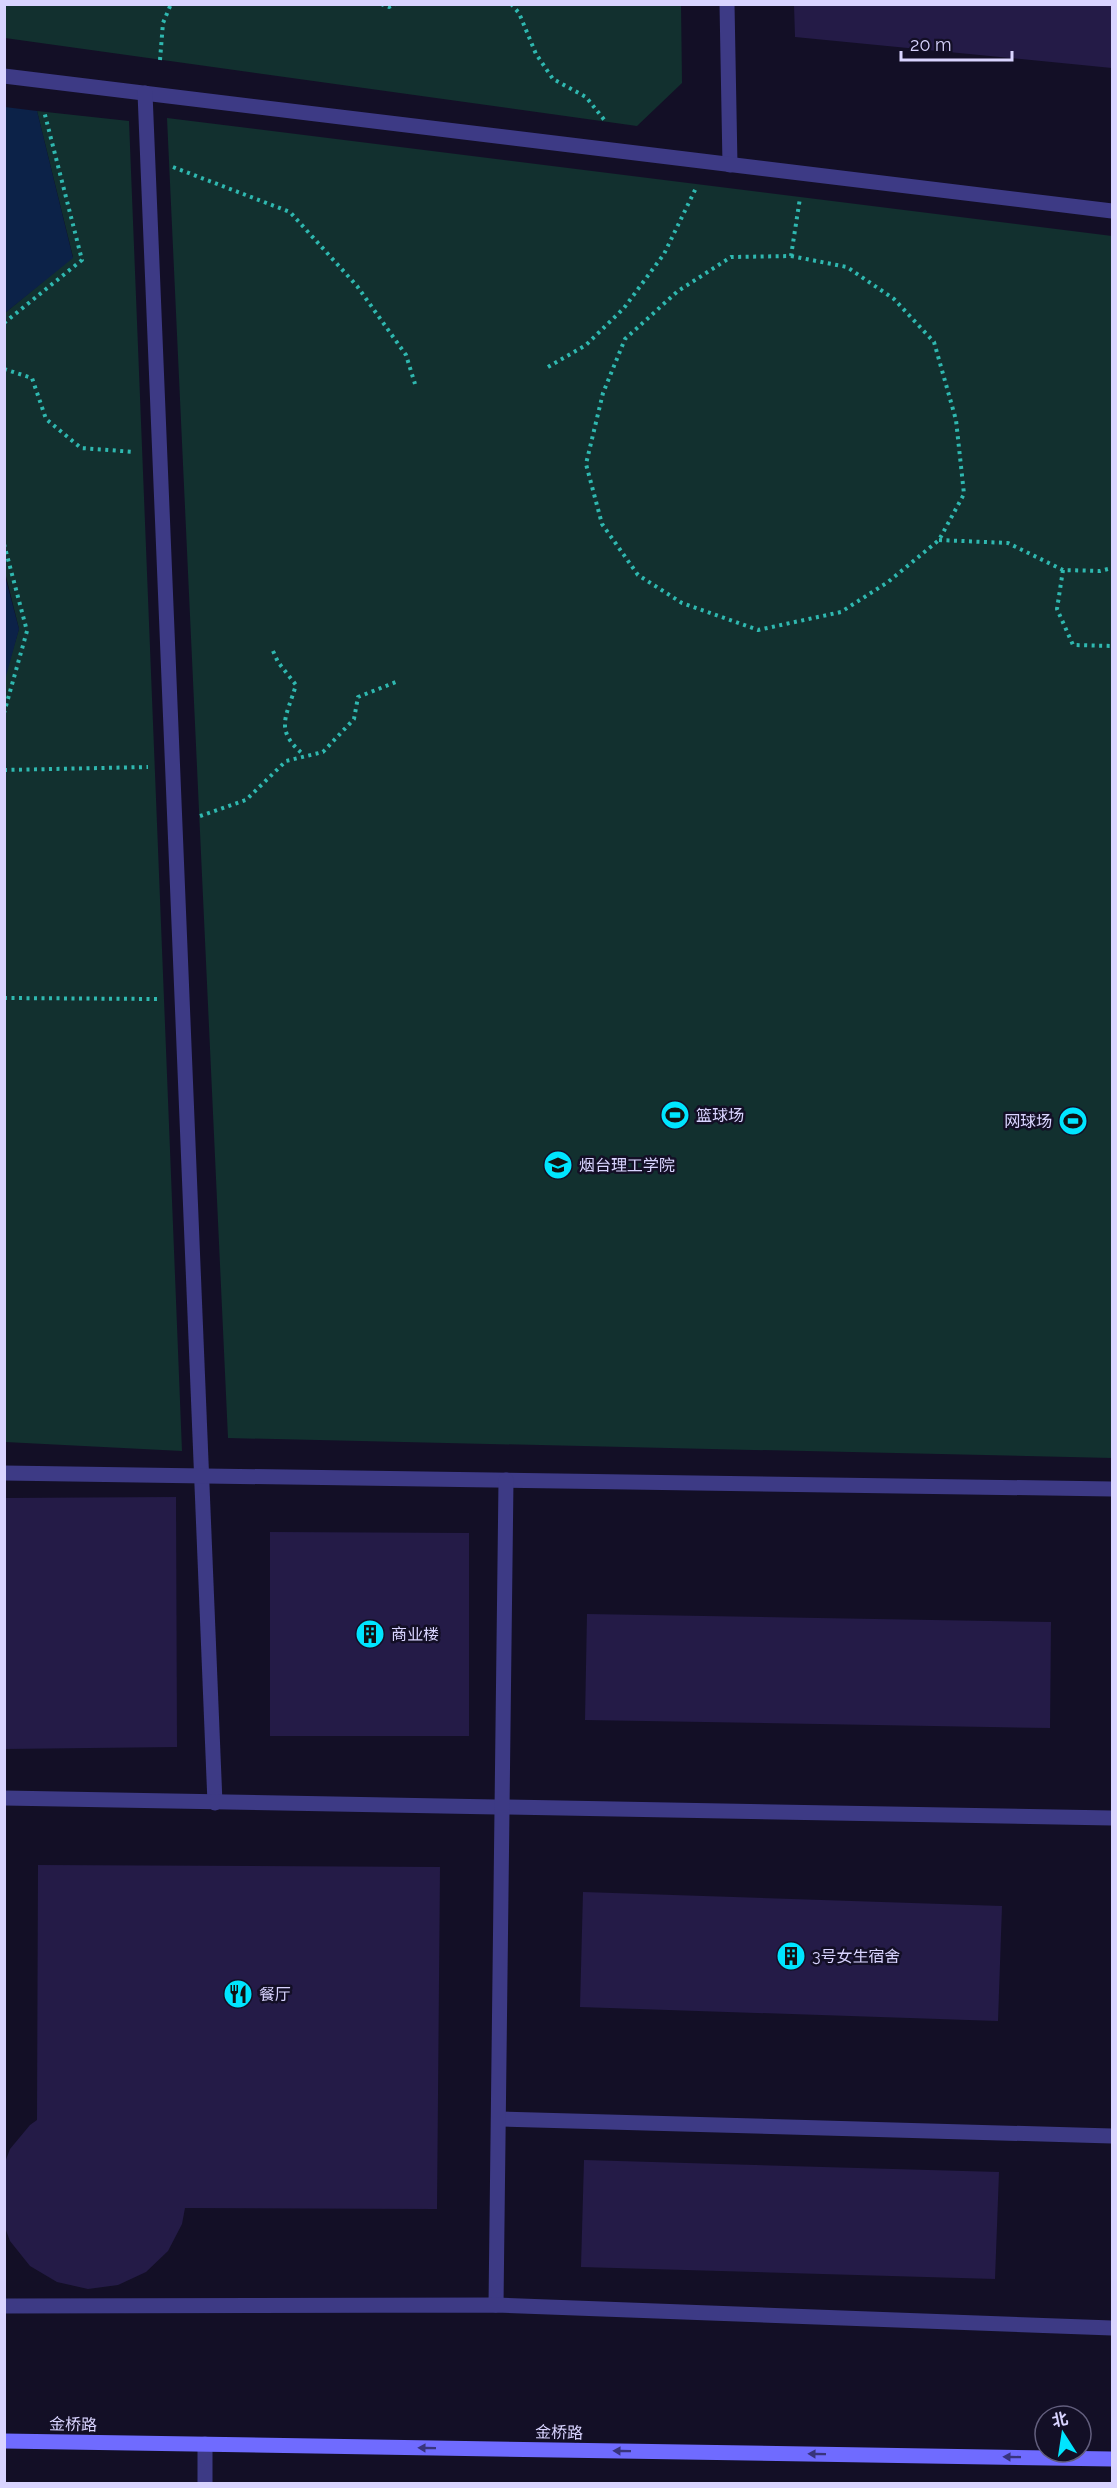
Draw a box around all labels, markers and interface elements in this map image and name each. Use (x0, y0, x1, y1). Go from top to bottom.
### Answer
scale bar (901, 24, 1012, 62)
text: 20 m (910, 34, 952, 55)
sports icon: 篮球场 (659, 1099, 691, 1131)
sports icon: 网球场 (1057, 1105, 1089, 1137)
place label: 篮球场 (696, 1106, 744, 1125)
place label: 网球场 (1004, 1112, 1052, 1131)
school or university icon: 烟台理工学院 (542, 1149, 574, 1181)
place label: 烟台理工学院 (579, 1156, 675, 1175)
building icon: 商业楼 (354, 1618, 386, 1650)
place label: 商业楼 (391, 1625, 439, 1644)
building icon: 3号女生宿舍 (775, 1940, 807, 1972)
place label: 3号女生宿舍 (812, 1947, 901, 1966)
restaurant icon: 餐厅 (222, 1978, 254, 2010)
place label: 餐厅 (259, 1985, 291, 2004)
north arrow (1033, 2404, 1093, 2464)
text: 北 (1050, 2409, 1070, 2431)
street label: 金桥路 (49, 2415, 97, 2434)
street label: 金桥路 (535, 2423, 583, 2442)
one-way arrow (418, 2443, 437, 2453)
one-way arrow (613, 2446, 632, 2456)
one-way arrow (808, 2449, 827, 2459)
one-way arrow (1003, 2452, 1022, 2462)

